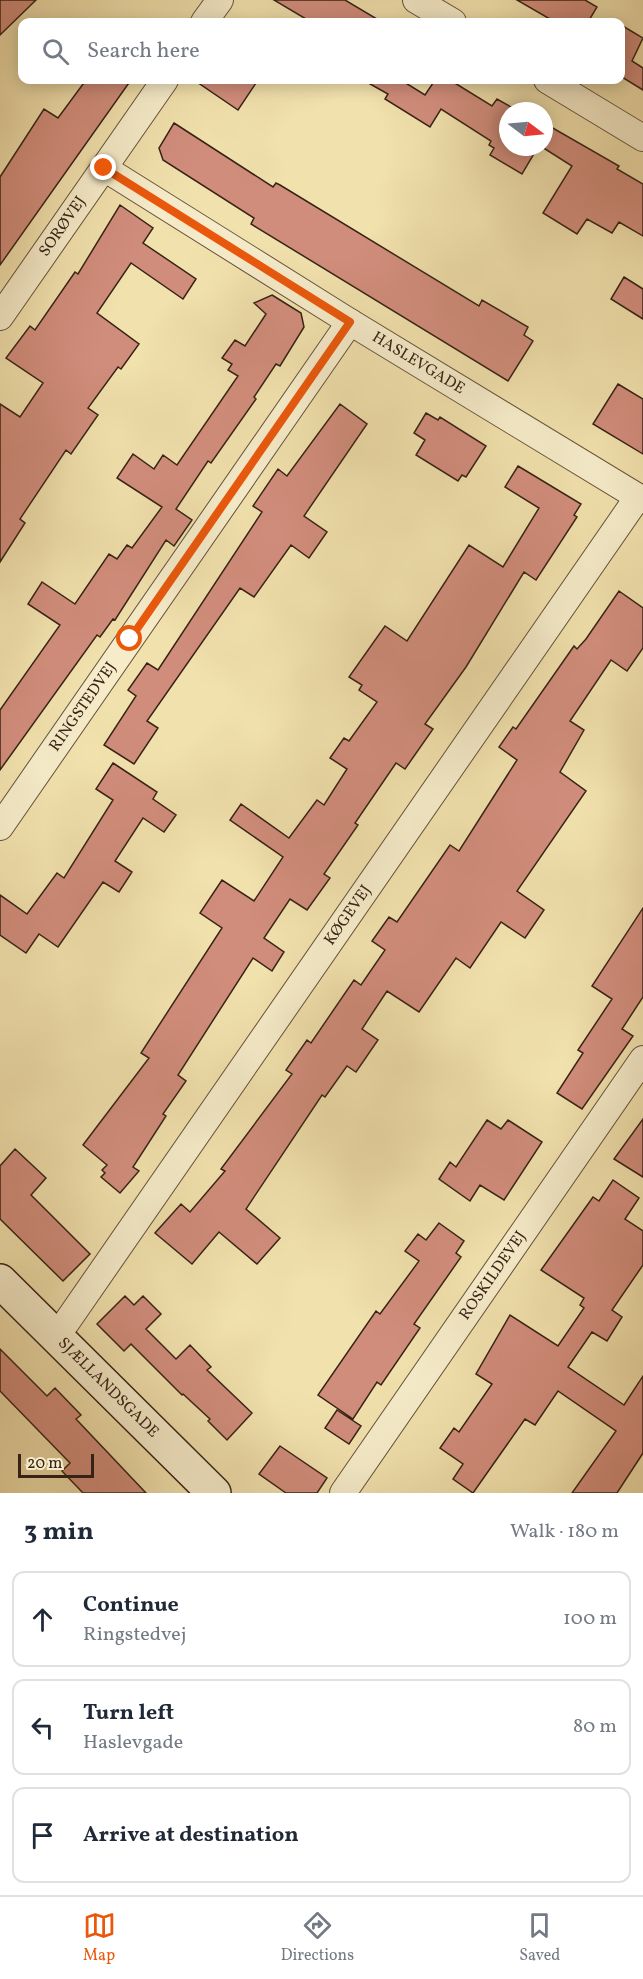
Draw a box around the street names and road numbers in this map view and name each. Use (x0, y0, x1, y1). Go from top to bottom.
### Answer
street label: SORØVEJ (34, 192, 92, 261)
street label: HASLEVGADE (368, 327, 469, 400)
street label: RINGSTEDVEJ (44, 658, 122, 756)
street label: KØGEVEJ (320, 881, 377, 950)
street label: ROSKILDEVEJ (455, 1227, 532, 1325)
street label: SJÆLLANDSGADE (53, 1333, 163, 1443)

